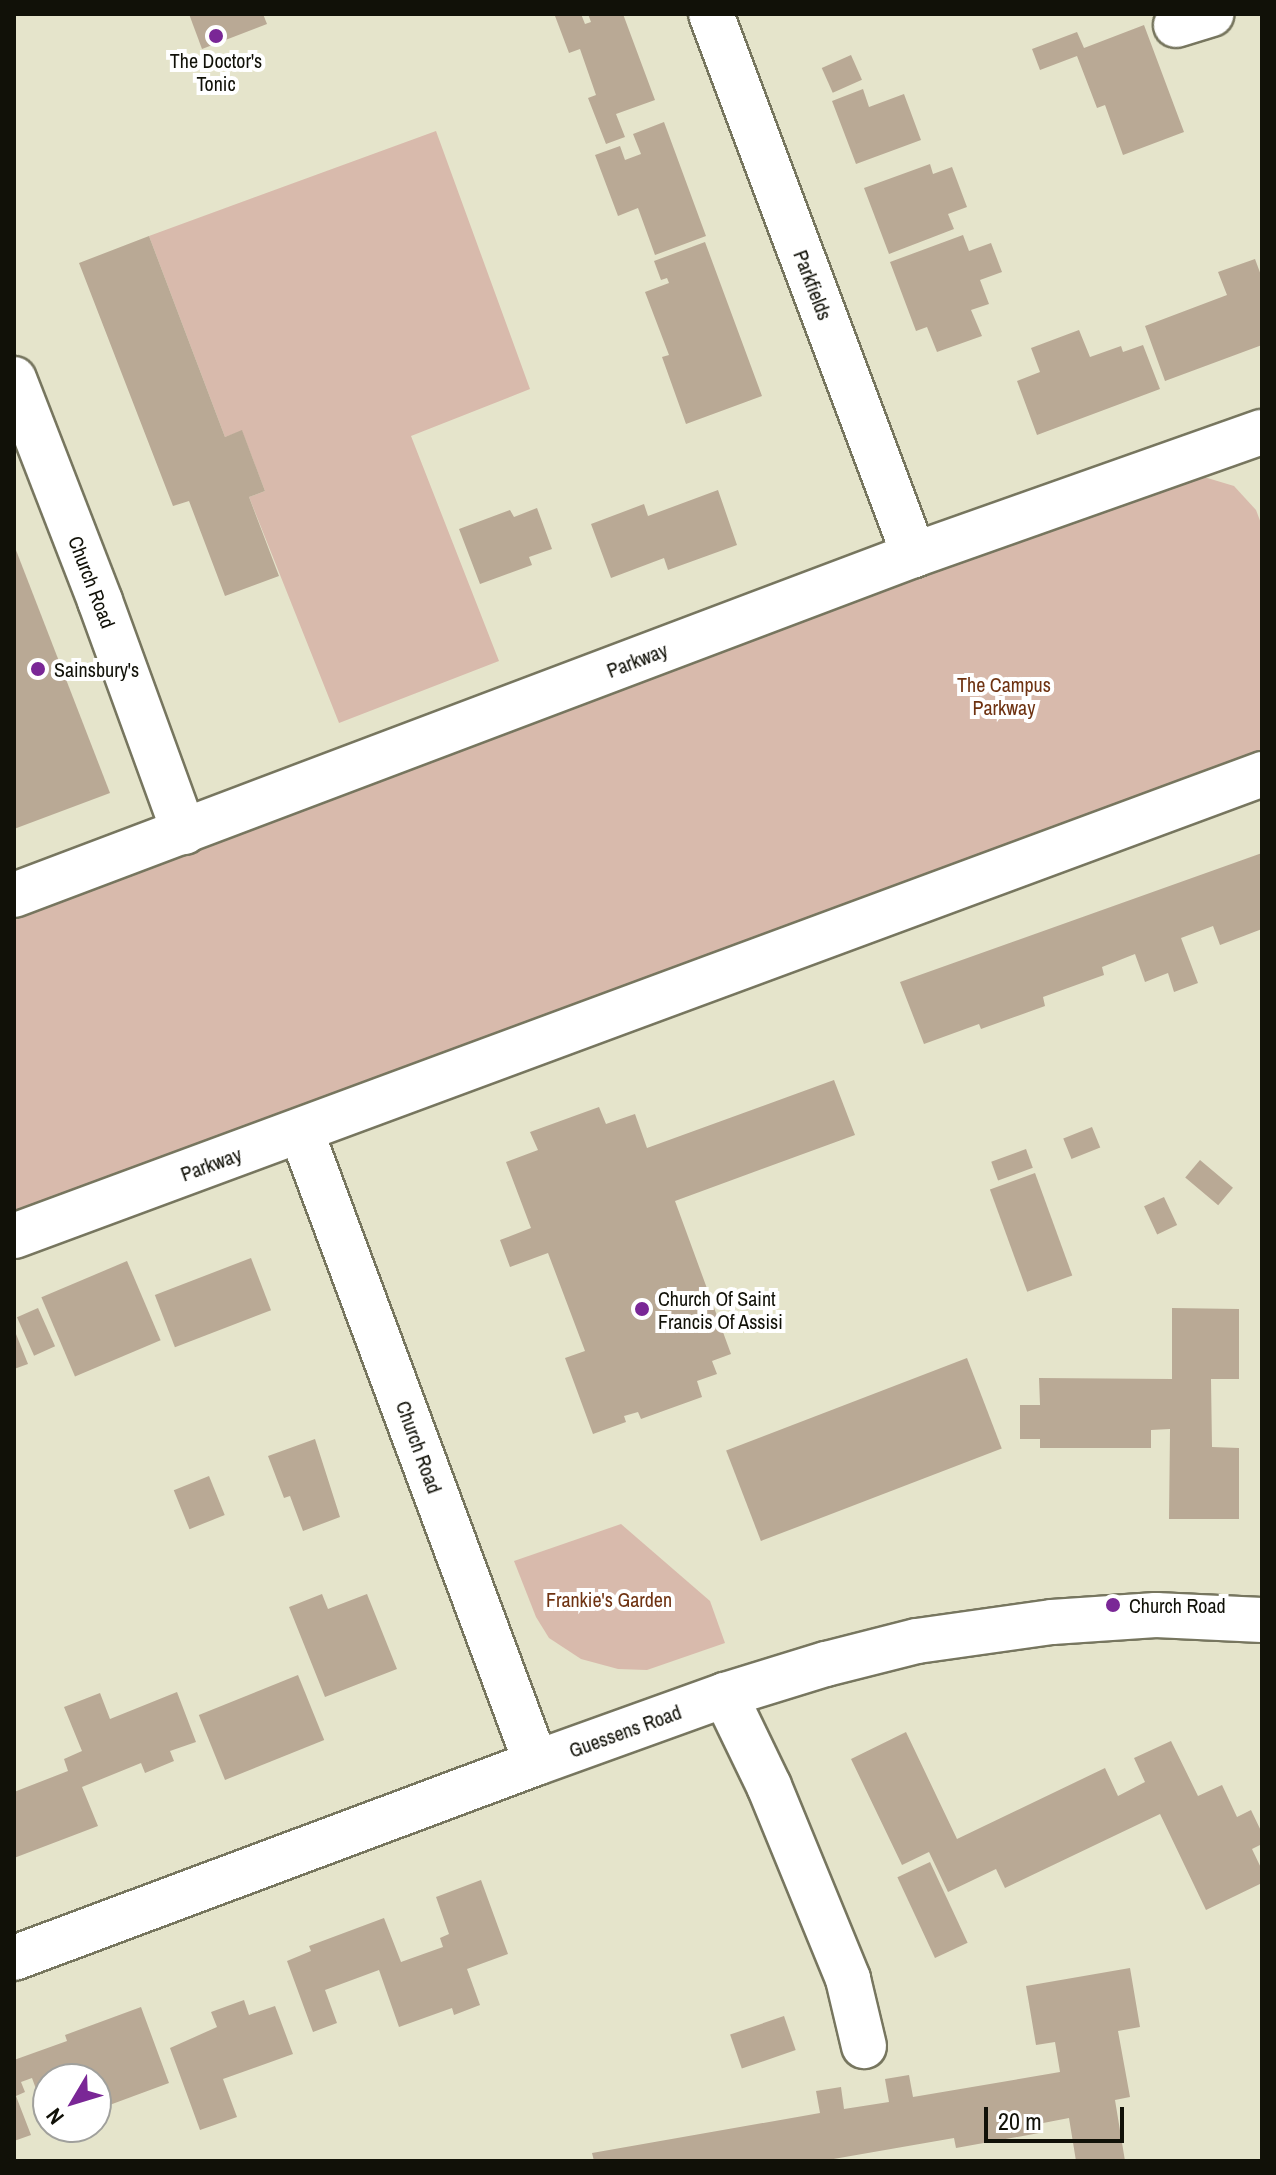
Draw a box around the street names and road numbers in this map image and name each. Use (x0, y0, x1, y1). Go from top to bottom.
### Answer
street label: Parkfields (789, 247, 837, 323)
street label: Church Road (63, 533, 121, 631)
street label: Parkway (603, 638, 671, 682)
street label: Parkway (177, 1142, 245, 1186)
street label: Church Road (391, 1397, 447, 1497)
street label: Guessens Road (566, 1700, 684, 1762)

